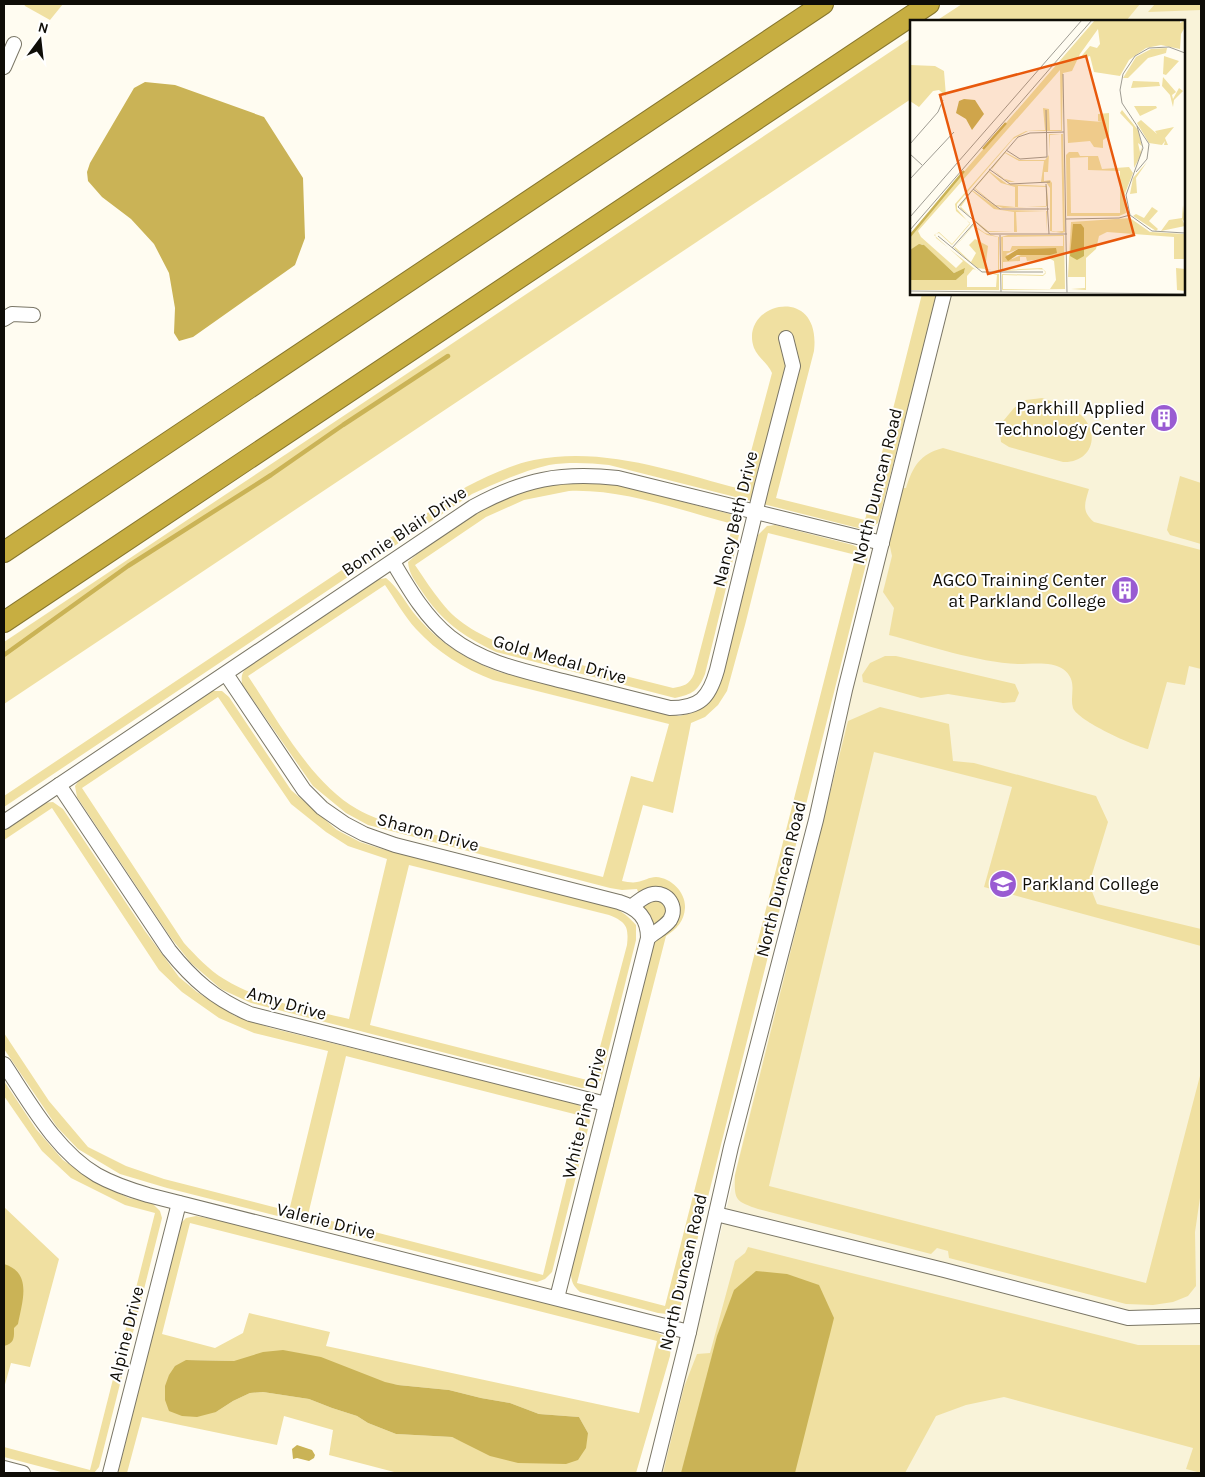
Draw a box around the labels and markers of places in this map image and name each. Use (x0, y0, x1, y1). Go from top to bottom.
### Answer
place label: Parkhill Applied Technology Center (996, 397, 1145, 440)
building icon: Parkhill Applied Technology Center (1149, 403, 1179, 433)
place label: AGCO Training Center at Parkland College (932, 569, 1106, 612)
building icon: AGCO Training Center at Parkland College (1110, 575, 1140, 605)
school or university icon: Parkland College (988, 869, 1018, 899)
place label: Parkland College (1022, 873, 1159, 895)

